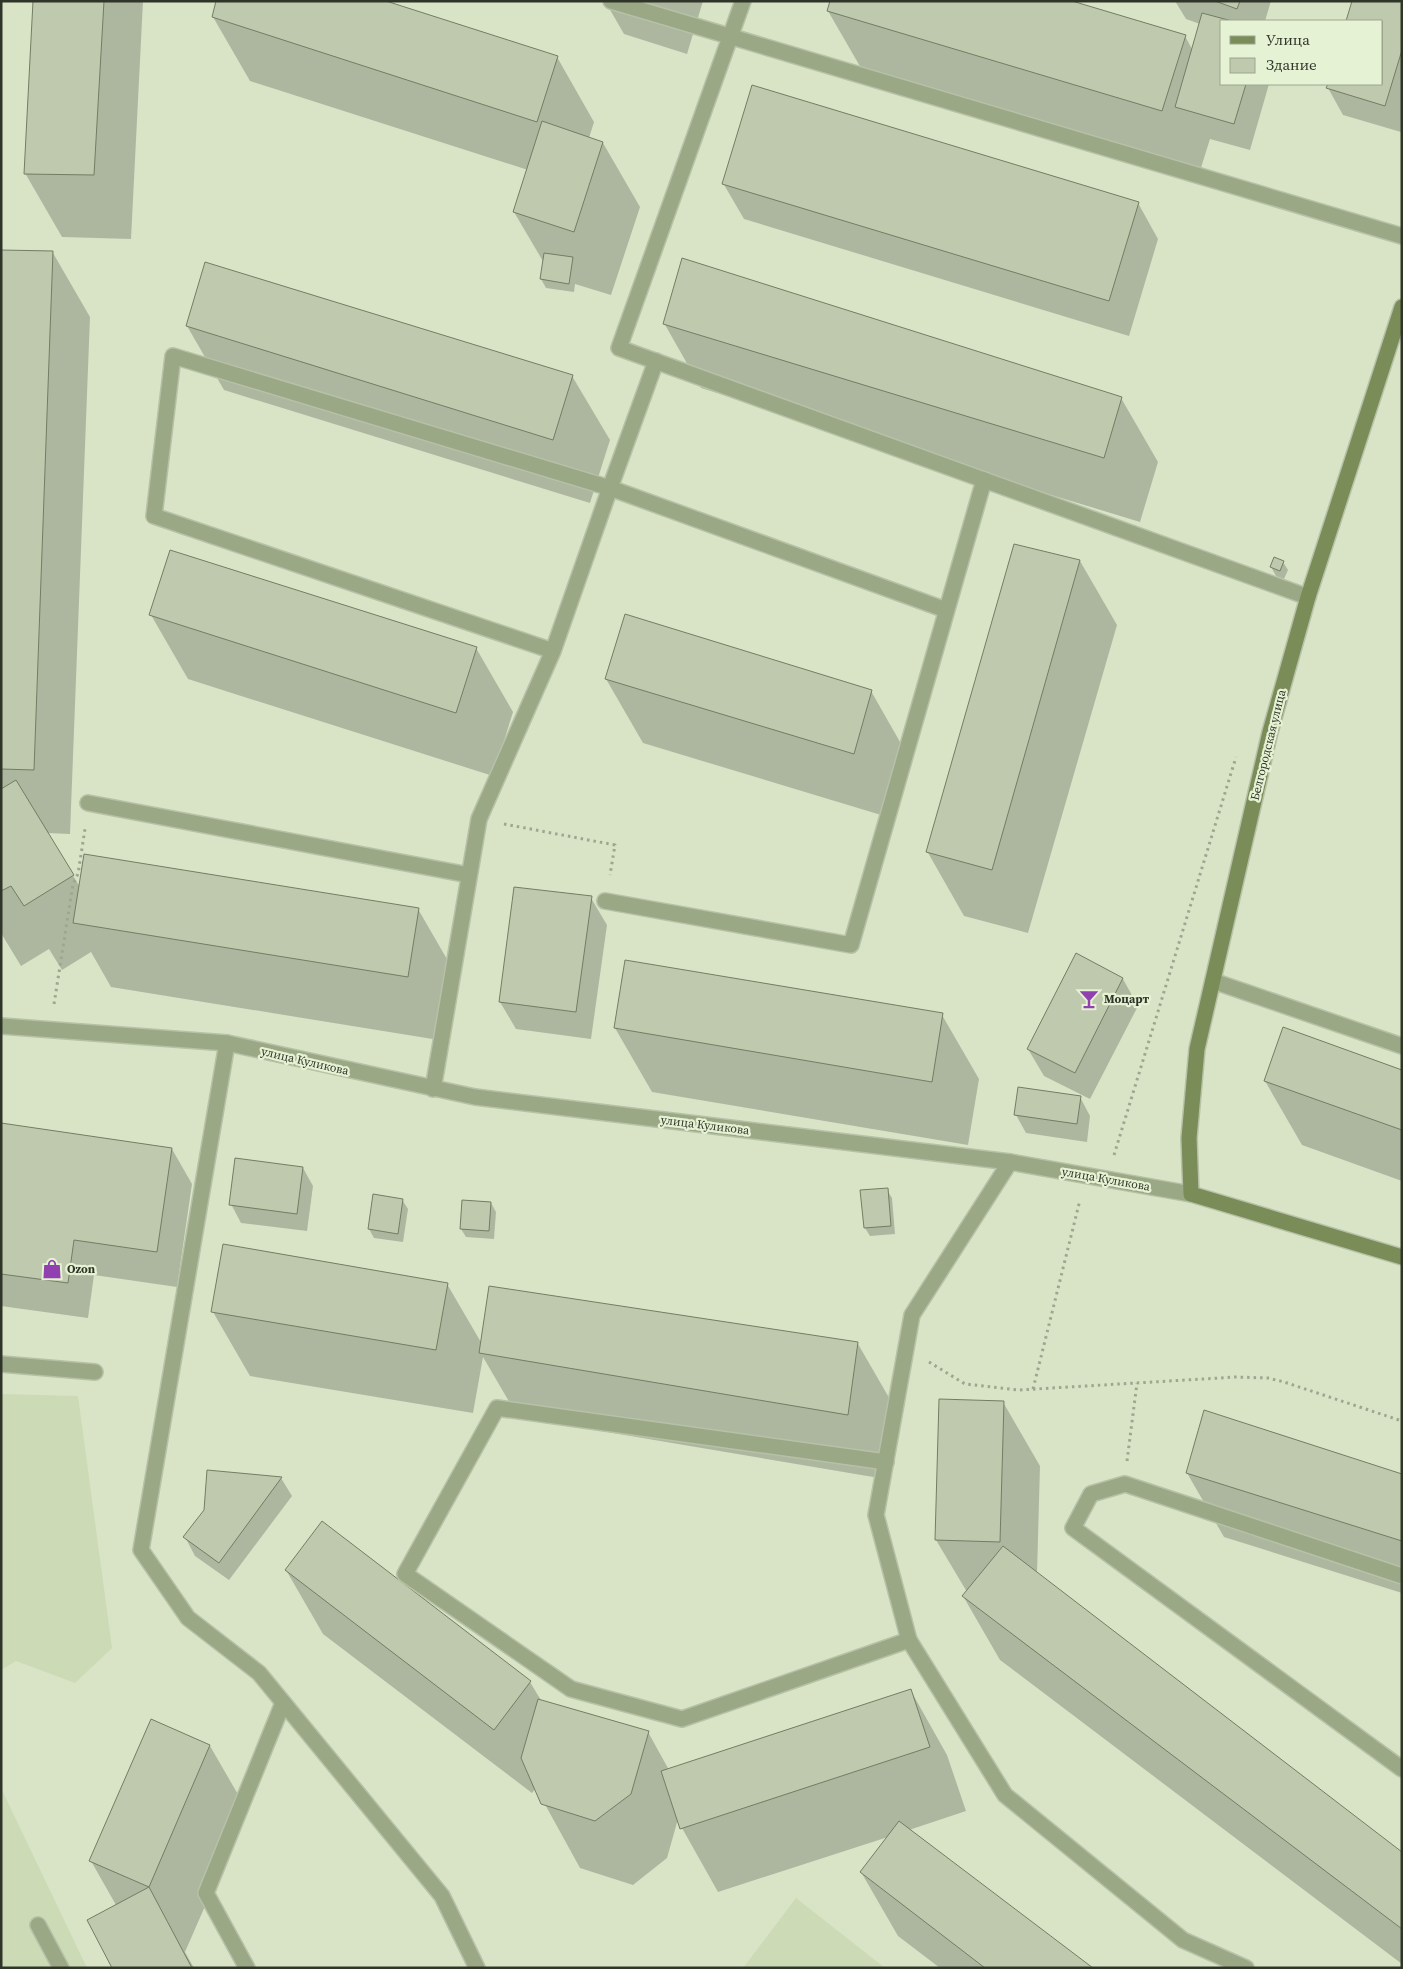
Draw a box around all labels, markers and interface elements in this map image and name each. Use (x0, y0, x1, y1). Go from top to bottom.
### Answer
legend (1220, 20, 1383, 85)
text: Улица (1266, 29, 1310, 50)
text: Здание (1266, 54, 1317, 75)
street label: Белгородская улица (1246, 687, 1290, 802)
bar icon: Моцарт (1078, 988, 1100, 1010)
place label: Моцарт (1104, 991, 1150, 1007)
street label: улица Куликова (260, 1043, 351, 1079)
street label: улица Куликова (660, 1112, 751, 1138)
street label: улица Куликова (1061, 1163, 1152, 1195)
shop icon: Ozon (41, 1258, 63, 1280)
place label: Ozon (67, 1261, 96, 1277)

